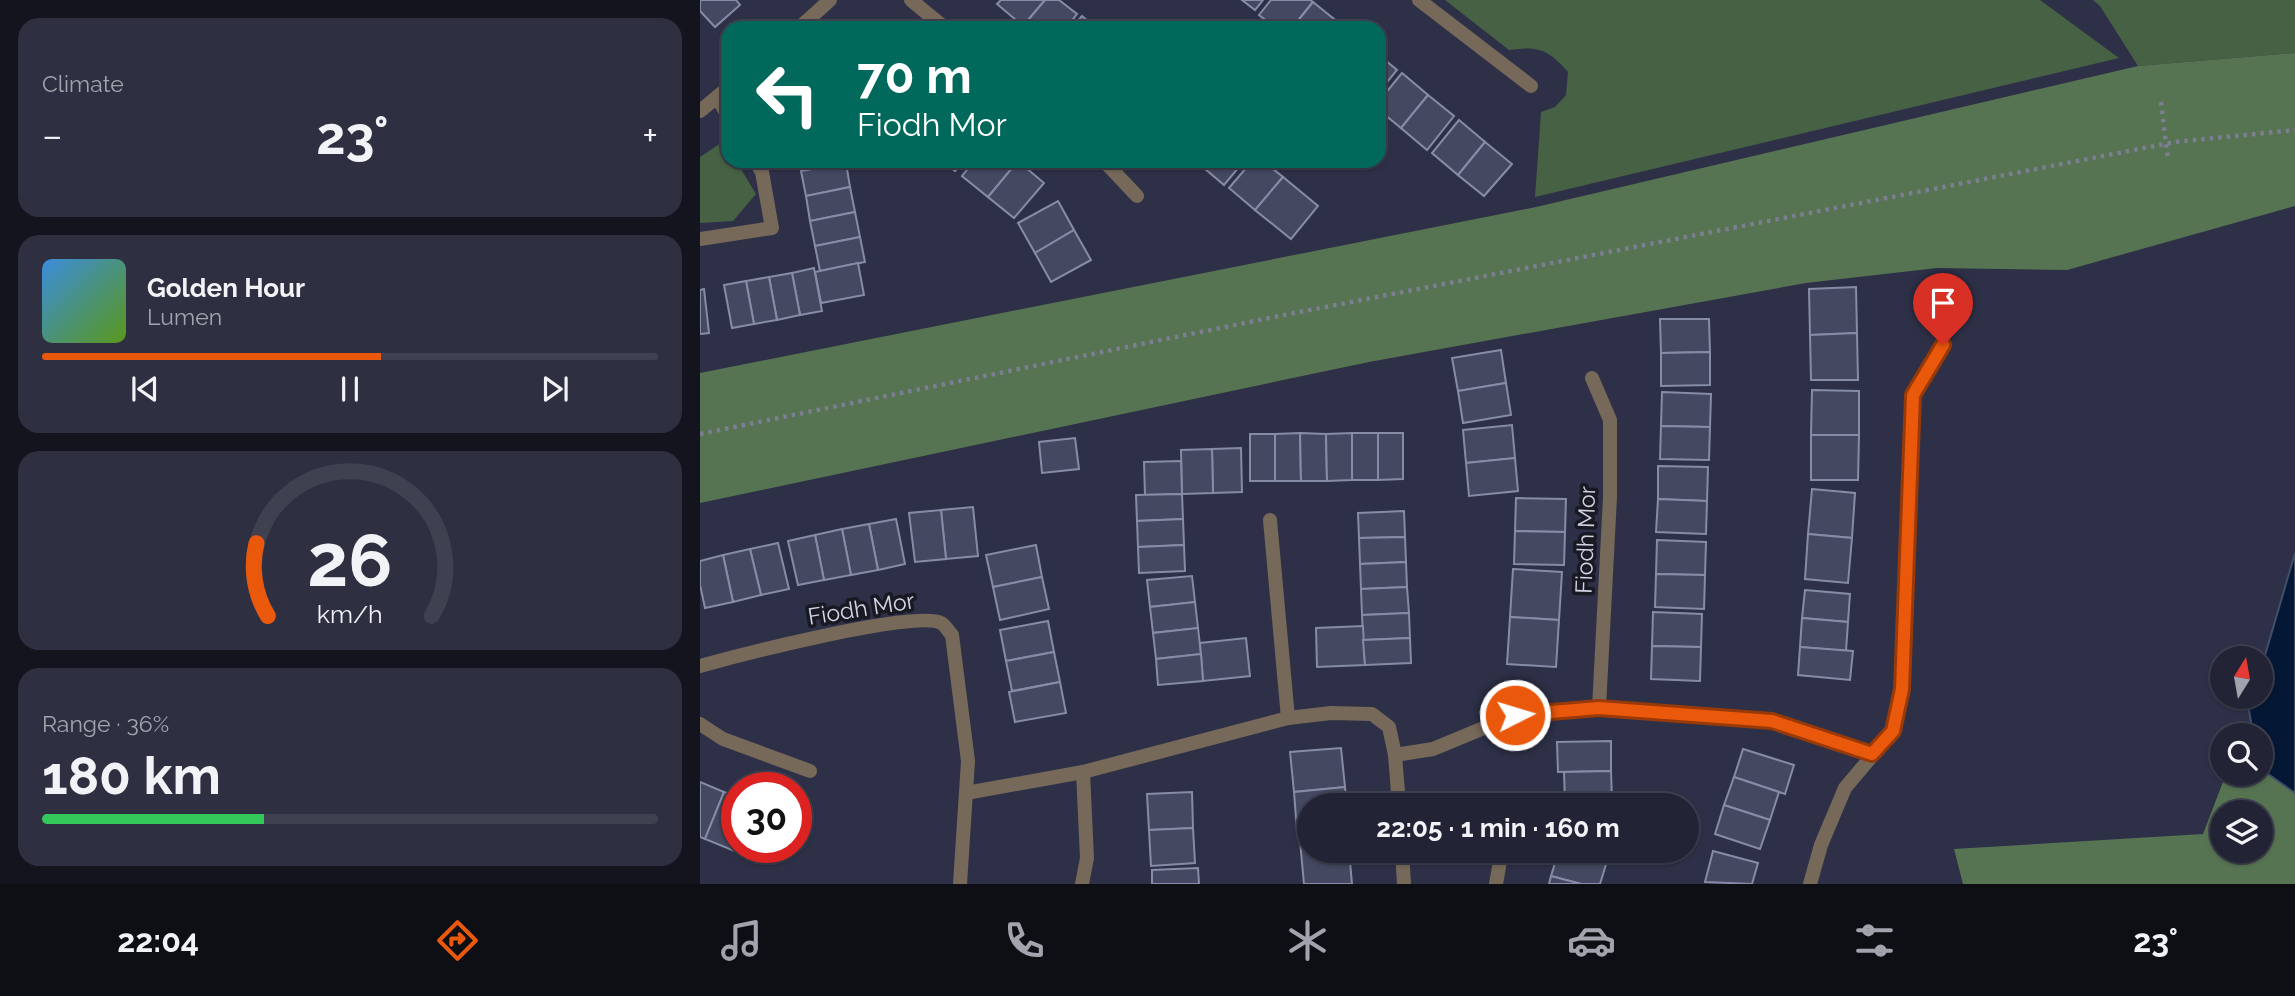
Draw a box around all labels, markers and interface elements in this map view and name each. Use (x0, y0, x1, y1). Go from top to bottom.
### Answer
text: 70 m (857, 47, 972, 104)
icon: left (742, 49, 833, 140)
text: Climate (42, 70, 124, 97)
text: 23° (316, 105, 389, 166)
text: Fiodh Mor (857, 106, 1007, 143)
text: − (42, 113, 62, 158)
text: + (642, 113, 658, 158)
text: Golden Hour (147, 273, 305, 303)
pin (1913, 273, 1973, 345)
icon: arrive (1924, 284, 1962, 322)
text: Lumen (147, 303, 222, 330)
icon: previous (126, 370, 164, 408)
icon: pause (331, 370, 369, 408)
icon: next (536, 370, 574, 408)
street label: Fiodh Mor (1570, 486, 1600, 594)
text: 26 (307, 519, 393, 604)
street label: Fiodh Mor (806, 586, 916, 630)
text: km/h (317, 599, 383, 629)
north arrow (2210, 646, 2273, 709)
map controls (2210, 646, 2273, 863)
position arrow (1478, 678, 1552, 752)
text: Range · 36% (42, 710, 169, 737)
button: search (2210, 723, 2273, 786)
text: 180 km (42, 745, 221, 806)
speed limit sign: 30 (721, 772, 812, 863)
button: layers (2210, 800, 2273, 863)
text: 22:05 · 1 min · 160 m (1376, 813, 1620, 843)
icon: directions (433, 916, 482, 965)
icon: music (717, 916, 766, 965)
icon: phone (1000, 916, 1049, 965)
icon: climate (1283, 916, 1332, 965)
icon: car (1567, 916, 1616, 965)
icon: filters (1850, 916, 1899, 965)
text: 22:04 (117, 922, 199, 959)
text: 23° (2133, 922, 2178, 959)

